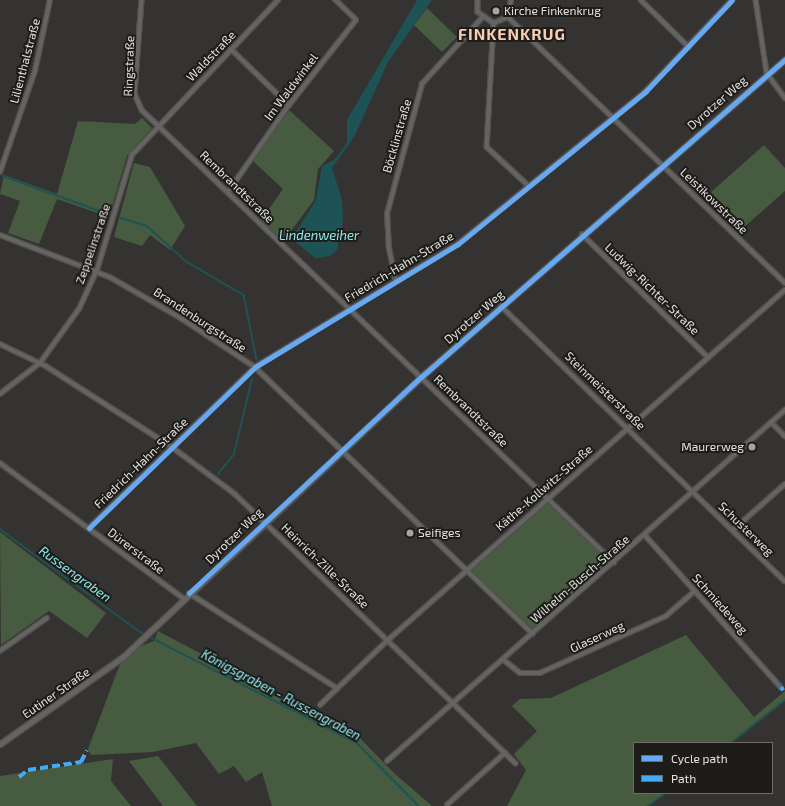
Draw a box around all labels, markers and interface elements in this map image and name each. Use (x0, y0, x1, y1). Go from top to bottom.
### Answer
place label: Kirche Finkenkrug (504, 4, 601, 18)
marker: Kirche Finkenkrug (491, 6, 501, 16)
street label: Lilienthalstraße (7, 17, 43, 105)
district label: FINKENKRUG (458, 24, 566, 44)
street label: Waldstraße (183, 28, 239, 84)
street label: Ringstraße (121, 35, 137, 97)
street label: Im Waldwinkel (261, 51, 321, 123)
street label: Dyrotzer Weg (684, 73, 750, 133)
street label: Böcklinstraße (380, 97, 414, 175)
street label: Rembrandtstraße (197, 148, 277, 226)
street label: Leistikowstraße (677, 165, 751, 237)
street label: Zeppelinstraße (73, 202, 113, 286)
water label: Lindenweiher (279, 227, 359, 243)
street label: Friedrich-Hahn-Straße (342, 229, 456, 305)
street label: Ludwig-Richter-Straße (602, 240, 702, 338)
street label: Brandenburgstraße (151, 285, 249, 355)
street label: Dyrotzer Weg (441, 287, 507, 347)
street label: Steinmeisterstraße (562, 349, 648, 433)
street label: Rembrandtstraße (431, 372, 511, 450)
street label: Friedrich-Hahn-Straße (91, 415, 191, 511)
place label: Maurerweg (681, 440, 744, 454)
street label: Käthe-Kollwitz-Straße (493, 442, 595, 534)
marker: Maurerweg (747, 442, 757, 452)
street label: Schusterweg (715, 499, 777, 559)
street label: Dyrotzer Weg (202, 505, 266, 567)
street label: Heinrich-Zille-Straße (278, 520, 372, 612)
street label: Dürerstraße (105, 525, 167, 577)
place label: Seifiges (418, 526, 461, 540)
marker: Seifiges (405, 528, 415, 538)
street label: Wilhelm-Busch-Straße (528, 532, 632, 626)
water label: Russengraben (36, 543, 114, 605)
street label: Schmiedeweg (689, 571, 751, 637)
street label: Glaserweg (568, 618, 626, 656)
water label: Königsgraben - Russengraben (199, 646, 363, 744)
street label: Eutiner Straße (19, 664, 93, 722)
legend (633, 742, 773, 794)
text: Cycle path (671, 751, 728, 765)
text: Path (671, 771, 696, 785)

